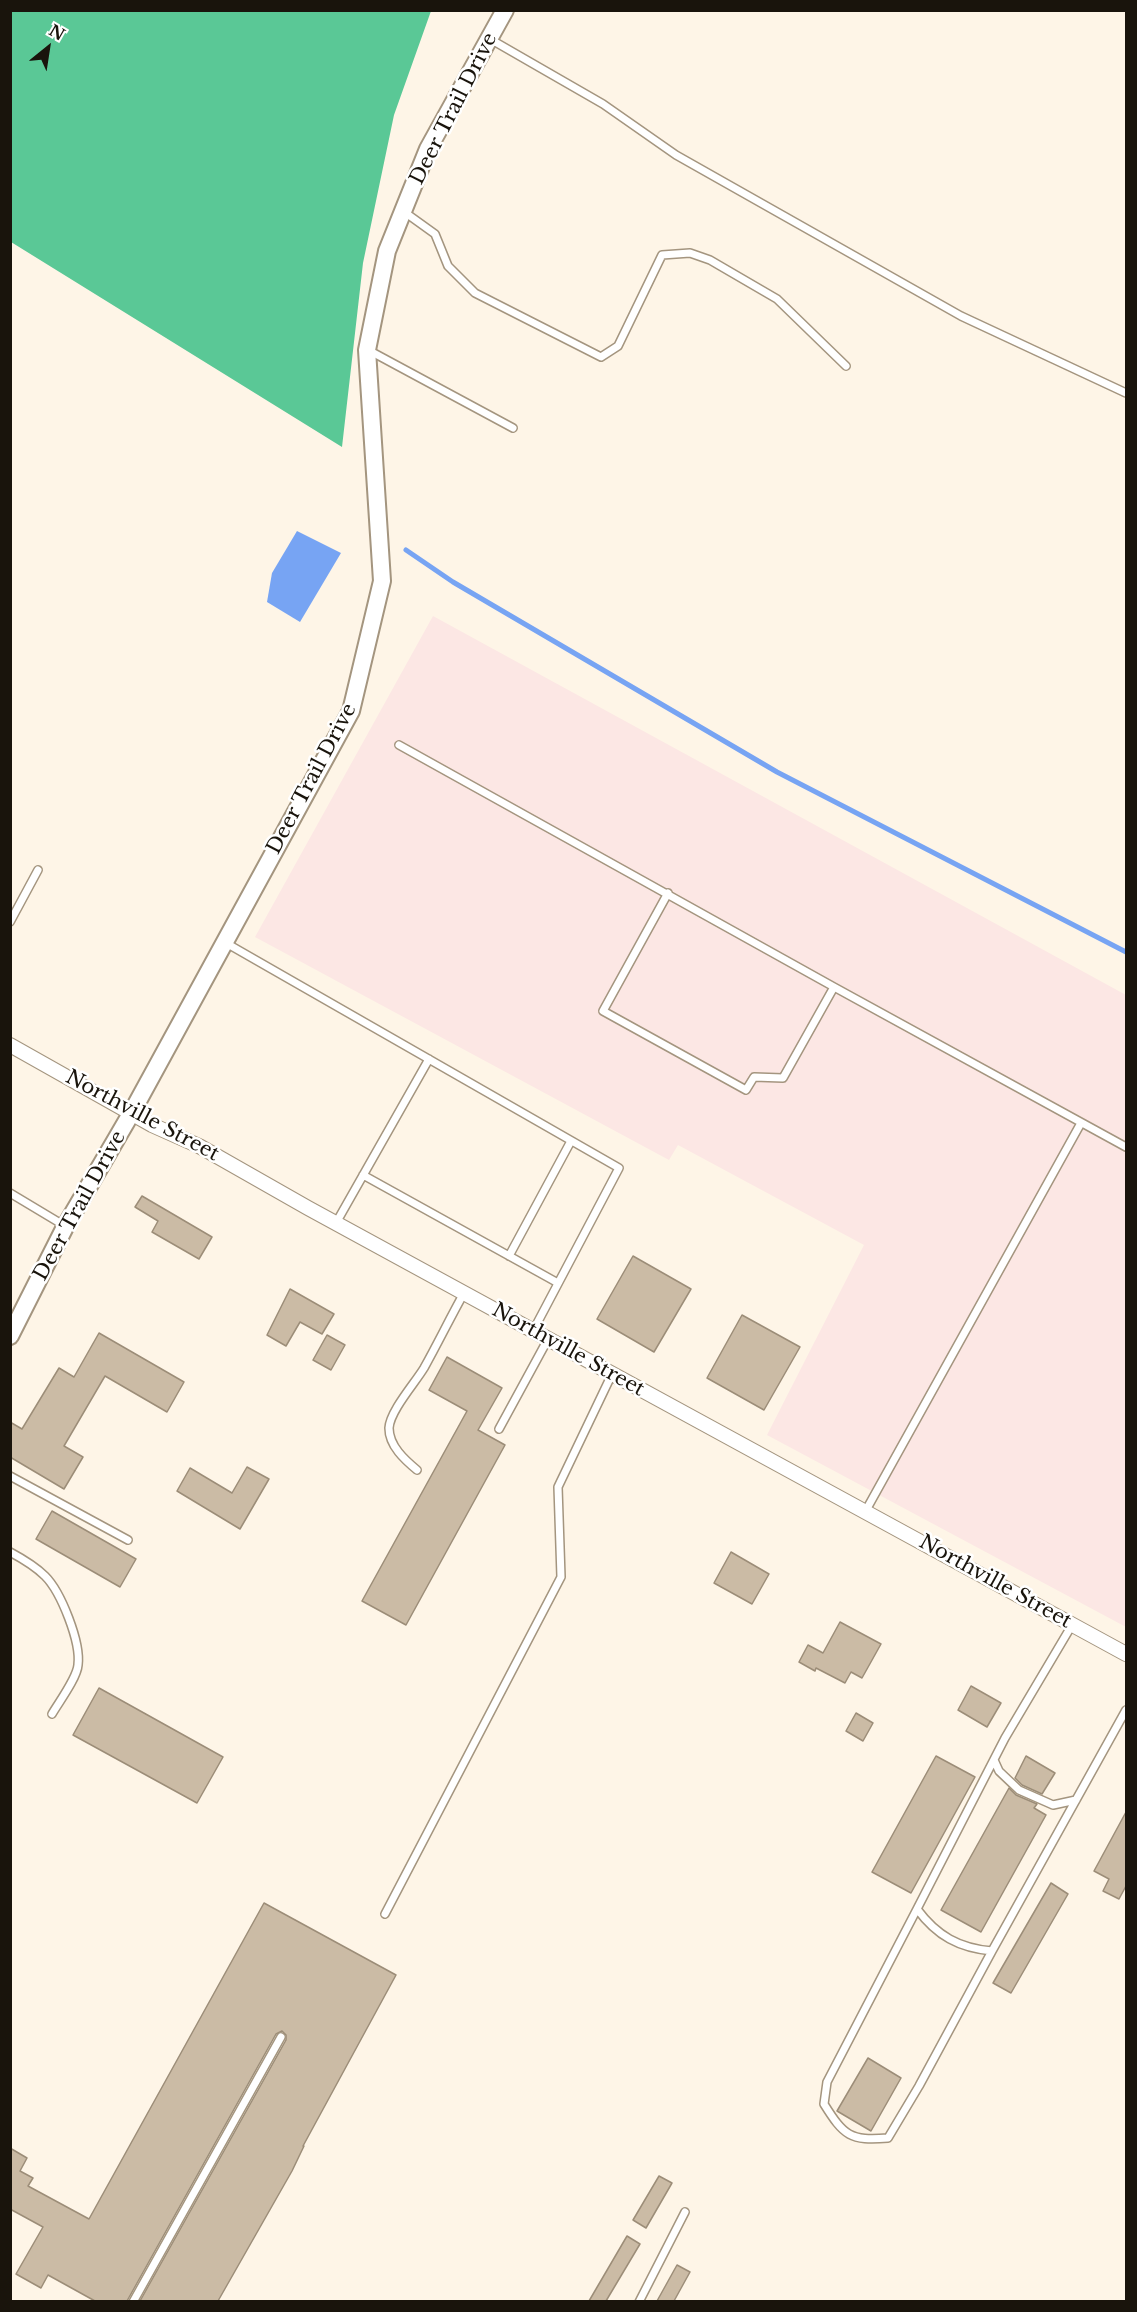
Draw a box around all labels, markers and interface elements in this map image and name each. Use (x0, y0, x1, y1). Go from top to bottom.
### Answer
north arrow (18, 18, 78, 78)
text: N (45, 20, 69, 45)
street label: Deer Trail Drive (405, 29, 503, 189)
street label: Deer Trail Drive (262, 699, 362, 859)
street label: Northville Street (61, 1065, 223, 1167)
street label: Deer Trail Drive (29, 1127, 131, 1285)
street label: Northville Street (488, 1298, 648, 1402)
street label: Northville Street (915, 1530, 1075, 1634)

